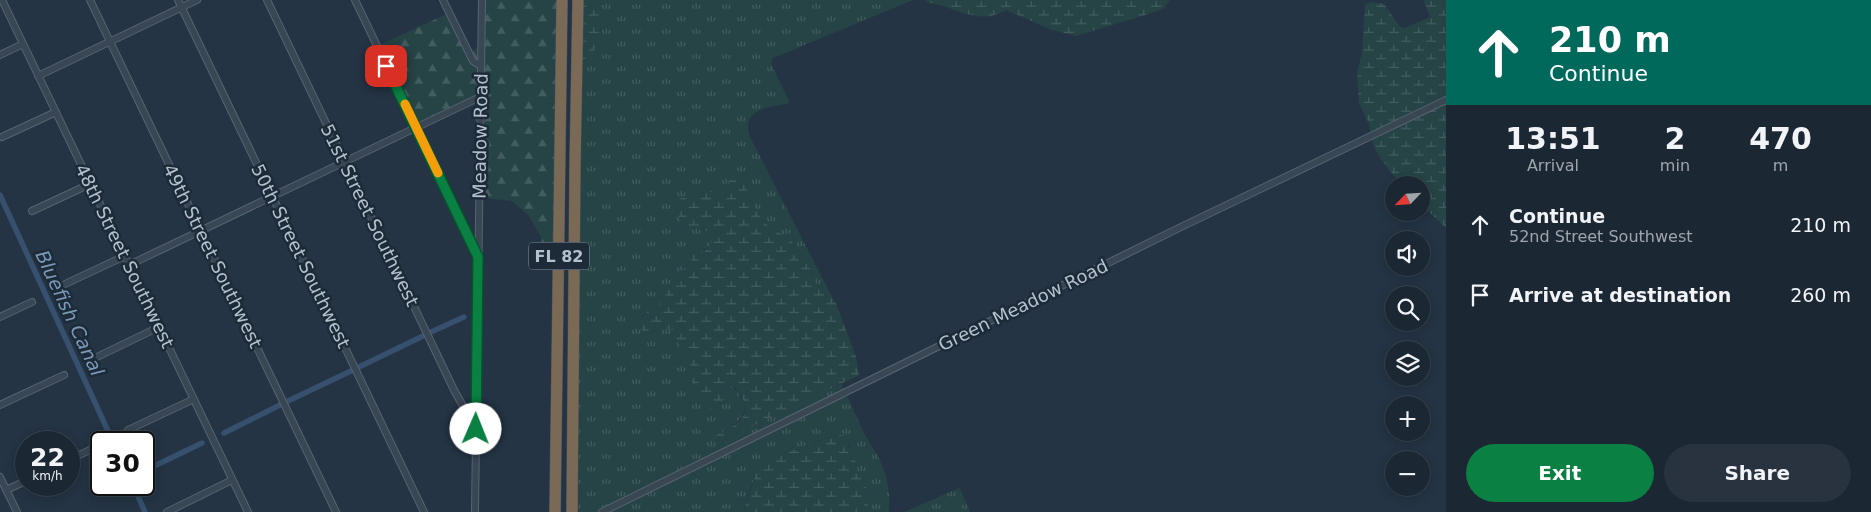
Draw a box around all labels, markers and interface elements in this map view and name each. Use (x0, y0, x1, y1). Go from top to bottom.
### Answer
icon: ahead (1466, 20, 1531, 85)
text: 210 m (1549, 20, 1671, 60)
pin (365, 45, 407, 87)
icon: arrive (372, 52, 400, 80)
text: Continue (1549, 61, 1648, 86)
street label: Meadow Road (468, 73, 492, 199)
street label: 51st Street Southwest (317, 121, 423, 309)
text: 13:51 (1505, 121, 1601, 156)
text: 2 (1664, 121, 1685, 156)
text: 470 (1749, 121, 1812, 156)
text: Arrival (1527, 156, 1579, 175)
text: min (1660, 156, 1690, 175)
text: m (1773, 156, 1788, 175)
street label: 48th Street Southwest (71, 161, 179, 351)
street label: 49th Street Southwest (159, 161, 267, 351)
street label: 50th Street Southwest (247, 161, 355, 351)
north arrow (1385, 176, 1430, 221)
map controls (1385, 176, 1430, 496)
text: Continue (1509, 205, 1605, 227)
icon: ahead (1466, 211, 1494, 239)
text: 210 m (1790, 214, 1851, 236)
text: 52nd Street Southwest (1509, 227, 1692, 246)
button: sound (1385, 231, 1430, 276)
road number: FL 82 (529, 242, 589, 270)
water label: Bluefish Canal (31, 247, 109, 380)
street label: Green Meadow Road (935, 255, 1111, 355)
icon: arrive (1466, 281, 1494, 309)
text: Arrive at destination (1509, 284, 1731, 306)
text: 260 m (1790, 284, 1851, 306)
button: search (1385, 286, 1430, 331)
button: layers (1385, 341, 1430, 386)
button: + (1385, 396, 1430, 441)
position arrow (449, 402, 501, 454)
speed limit sign: 30 (90, 431, 155, 496)
text: 22 (30, 443, 65, 472)
button: Exit (1466, 444, 1654, 502)
button: Share (1664, 444, 1851, 502)
button: − (1385, 451, 1430, 496)
text: km/h (32, 469, 63, 483)

